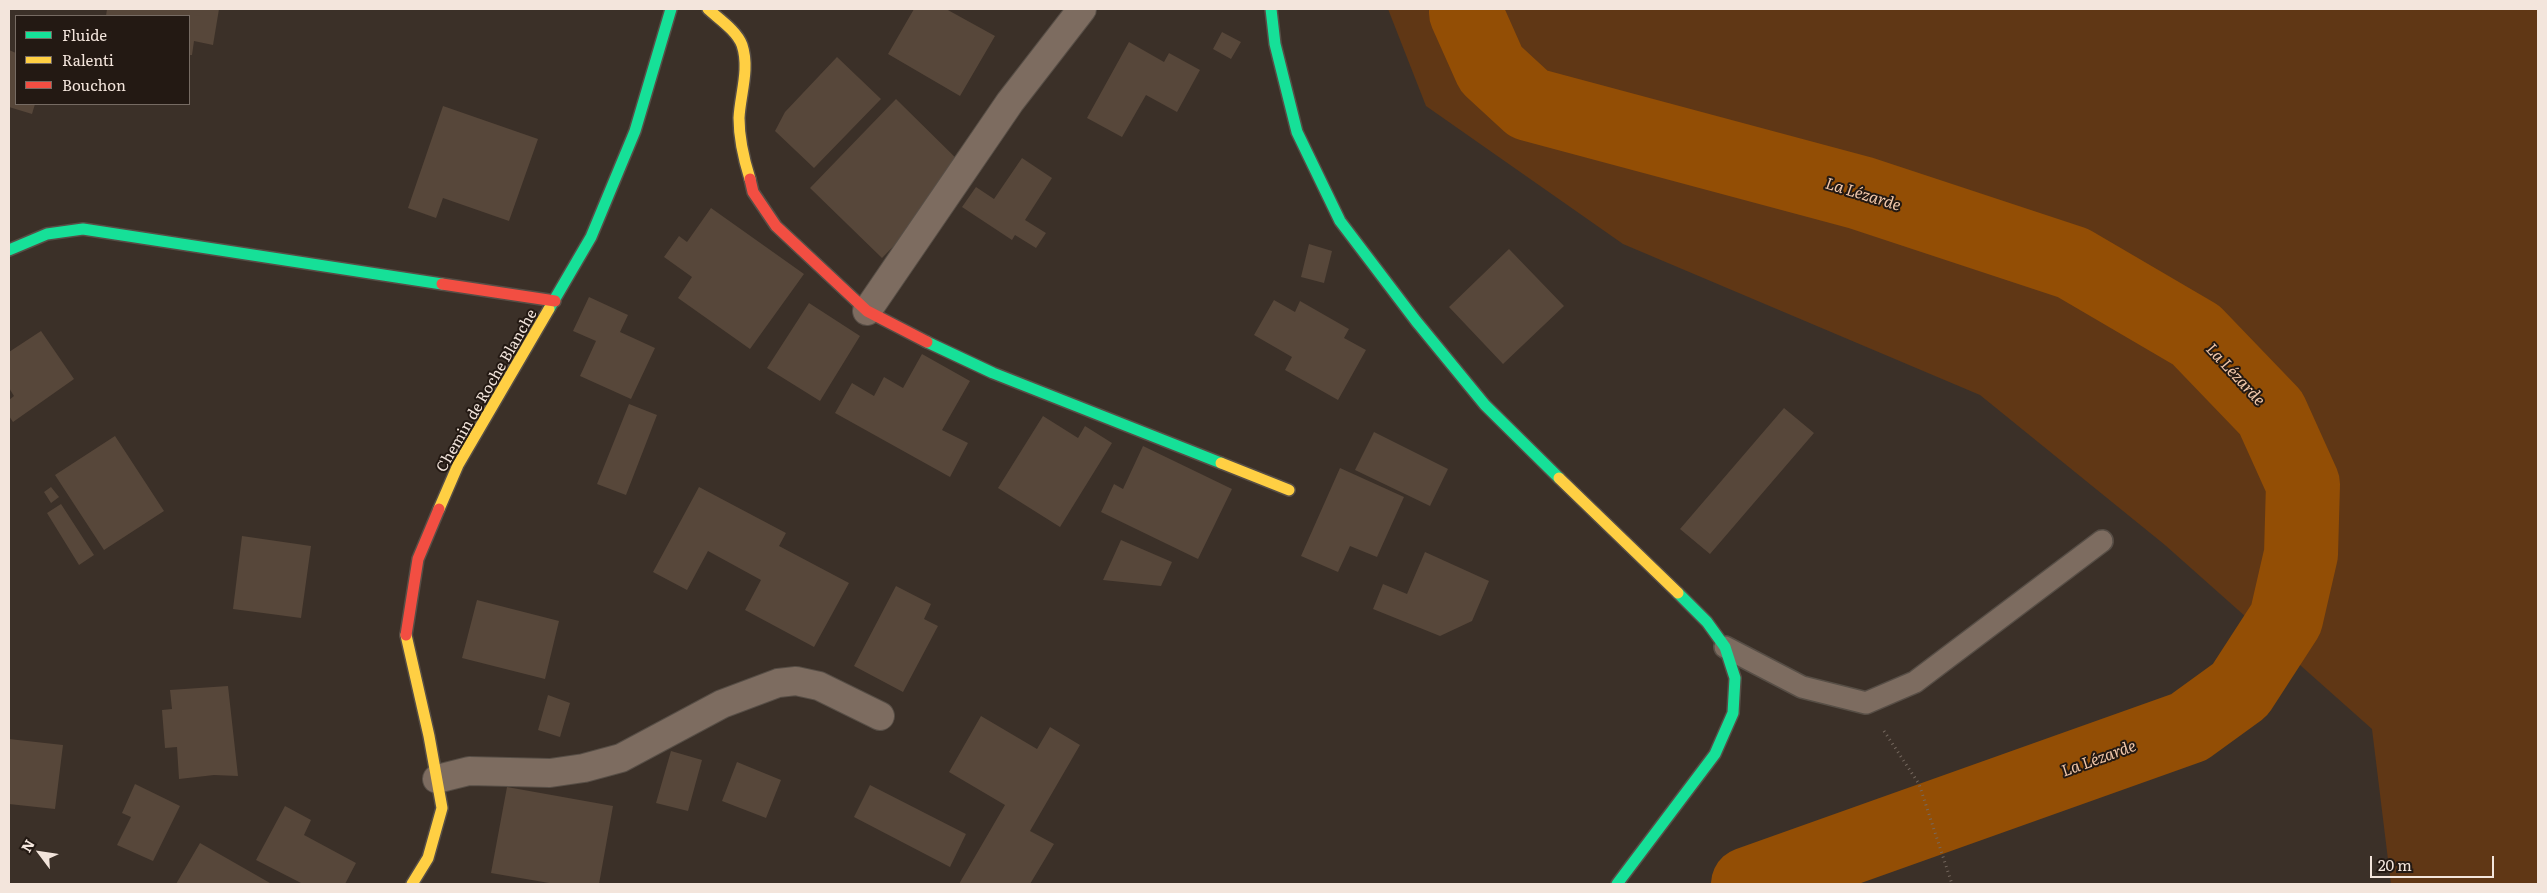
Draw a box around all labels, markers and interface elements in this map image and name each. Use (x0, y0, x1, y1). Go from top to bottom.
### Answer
legend (15, 15, 190, 105)
text: Fluide (62, 23, 107, 46)
text: Ralenti (62, 48, 114, 71)
text: Bouchon (62, 73, 126, 96)
water label: La Lézarde (1823, 174, 1903, 216)
street label: Chemin de Roche Blanche (433, 306, 541, 476)
water label: La Lézarde (2201, 340, 2269, 410)
water label: La Lézarde (2059, 737, 2139, 781)
north arrow (15, 828, 65, 878)
text: N (16, 835, 39, 855)
scale bar (2372, 846, 2496, 878)
text: 20 m (2378, 853, 2412, 876)

